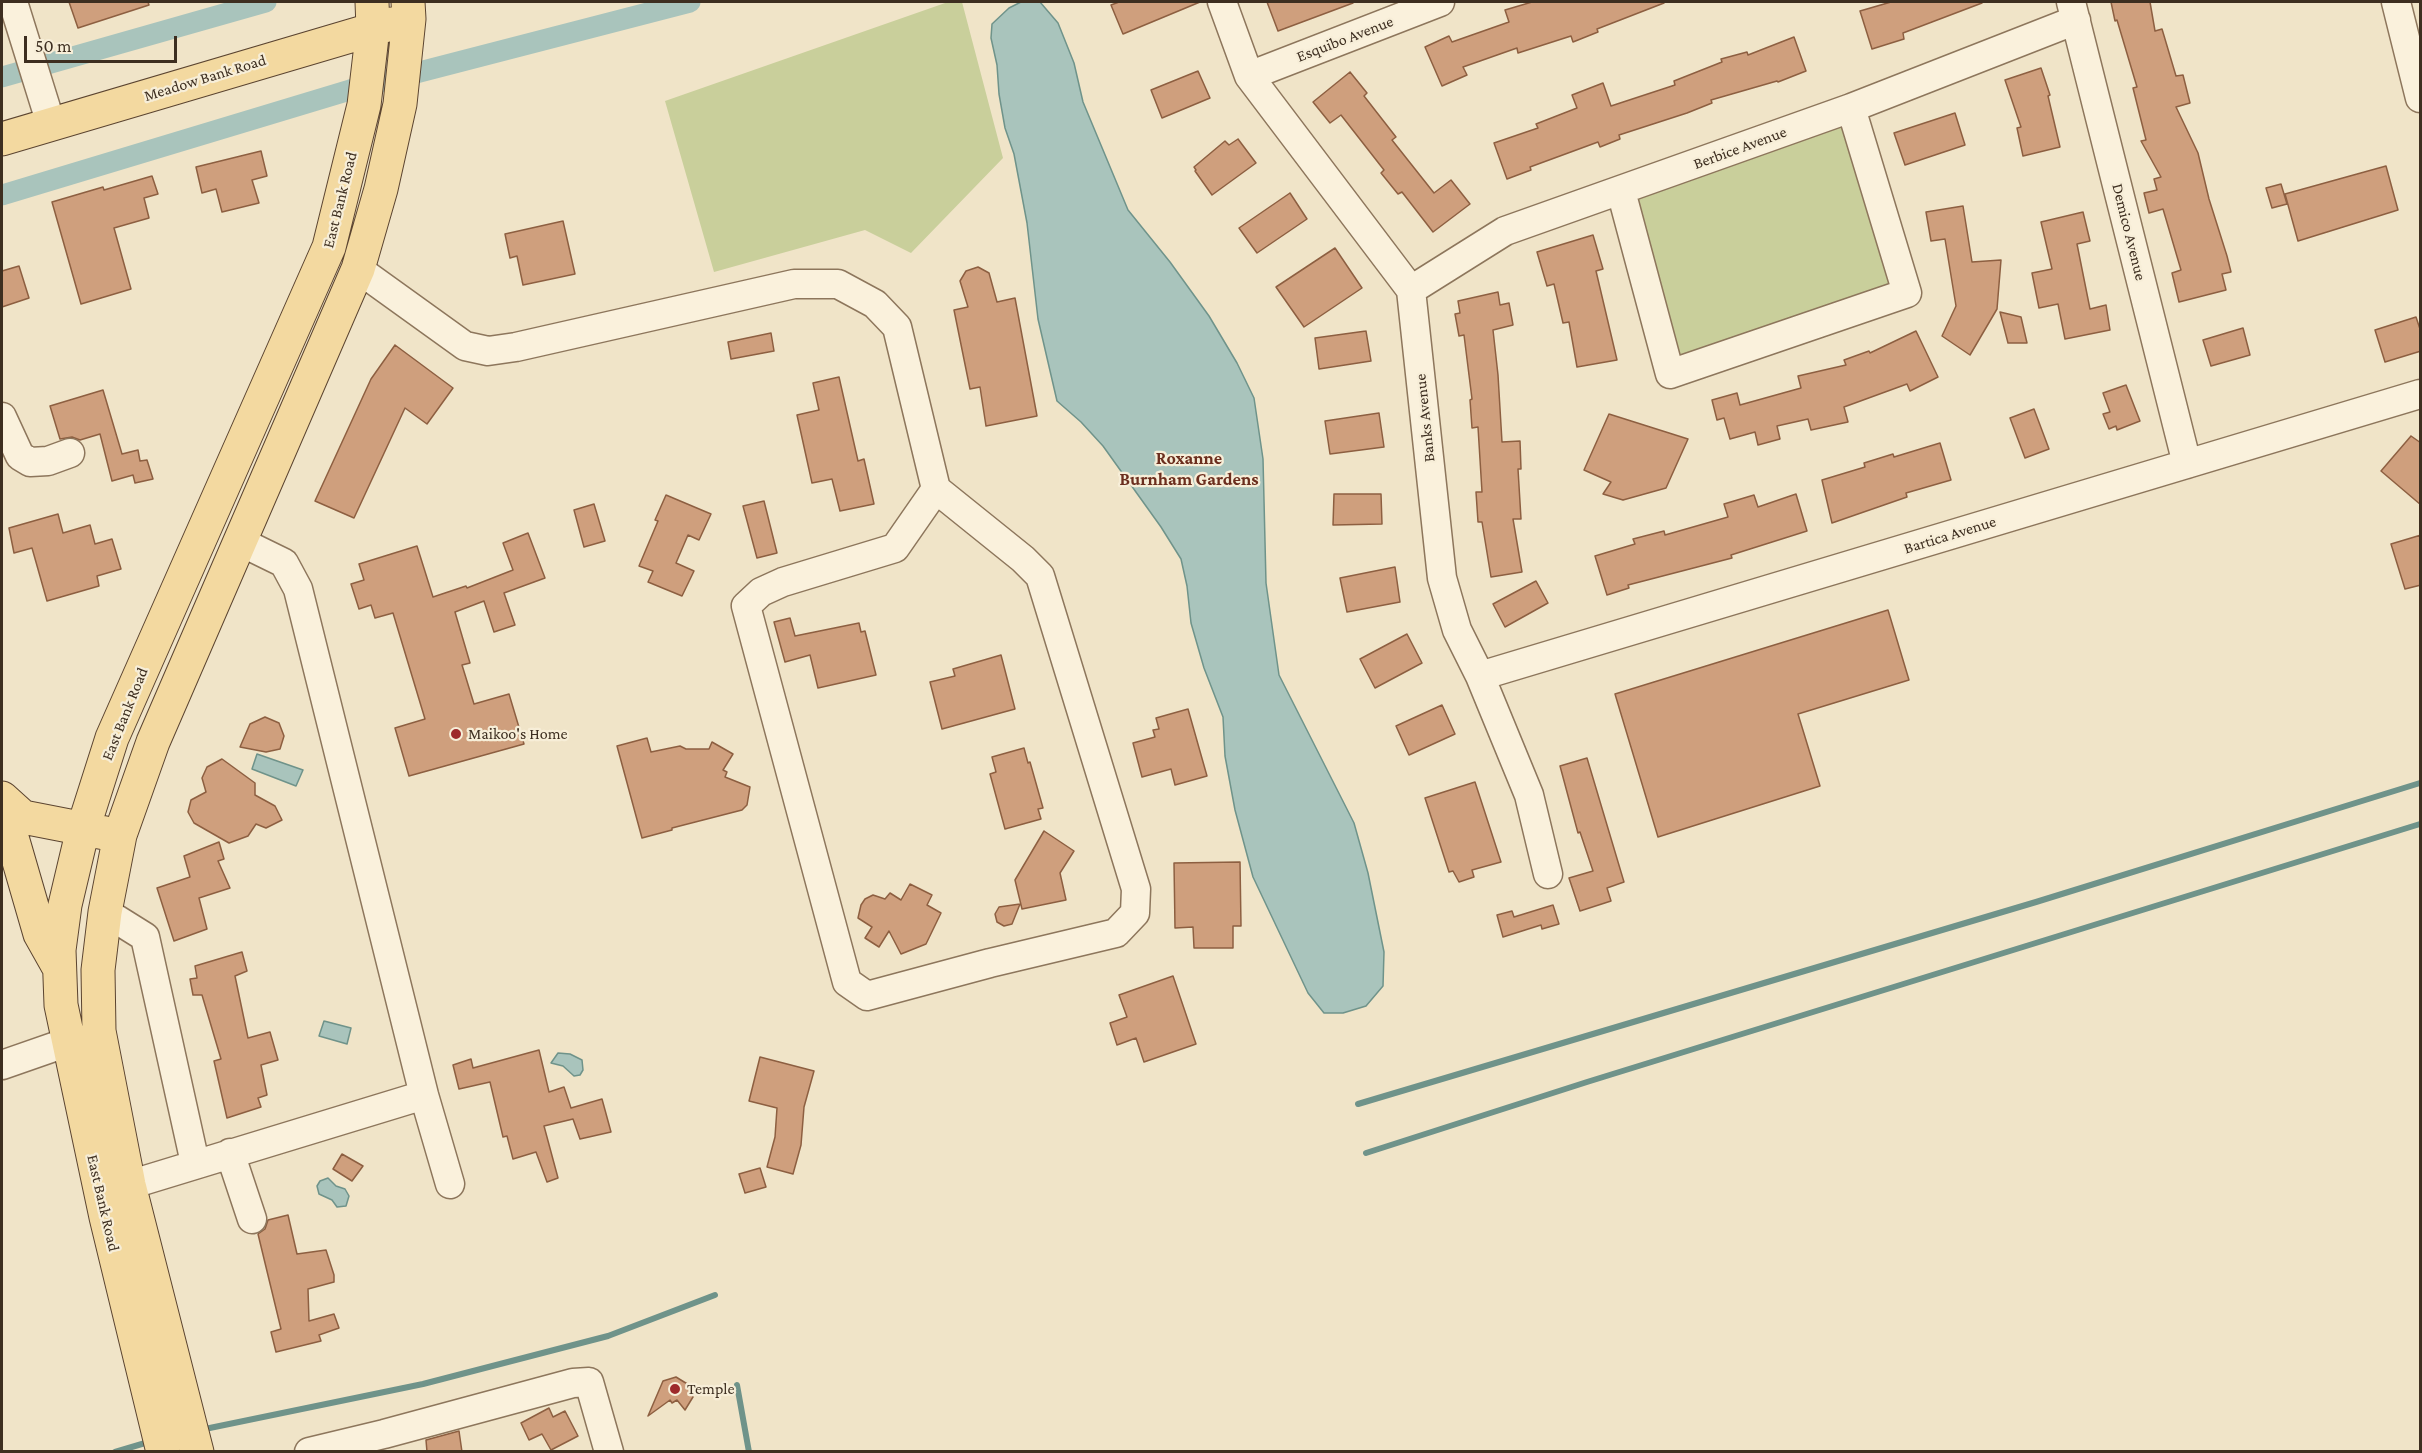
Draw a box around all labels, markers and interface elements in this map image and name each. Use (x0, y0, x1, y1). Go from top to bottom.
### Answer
street label: Esquibo Avenue (1294, 12, 1396, 66)
scale bar (27, 24, 180, 62)
text: 50 m (35, 36, 72, 56)
street label: Meadow Bank Road (142, 50, 268, 106)
street label: Berbice Avenue (1691, 122, 1789, 174)
street label: East Bank Road (319, 150, 361, 250)
street label: Demico Avenue (2108, 181, 2150, 283)
street label: Banks Avenue (1411, 373, 1439, 463)
district label: Roxanne Burnham Gardens (1119, 447, 1259, 490)
street label: Bartica Avenue (1902, 512, 1998, 558)
street label: East Bank Road (98, 665, 152, 763)
place label: Maikoo's Home (468, 724, 568, 744)
marker: Maikoo's Home (449, 727, 463, 741)
street label: East Bank Road (83, 1153, 123, 1253)
place label: Temple (687, 1379, 735, 1399)
marker: Temple (668, 1382, 682, 1396)

